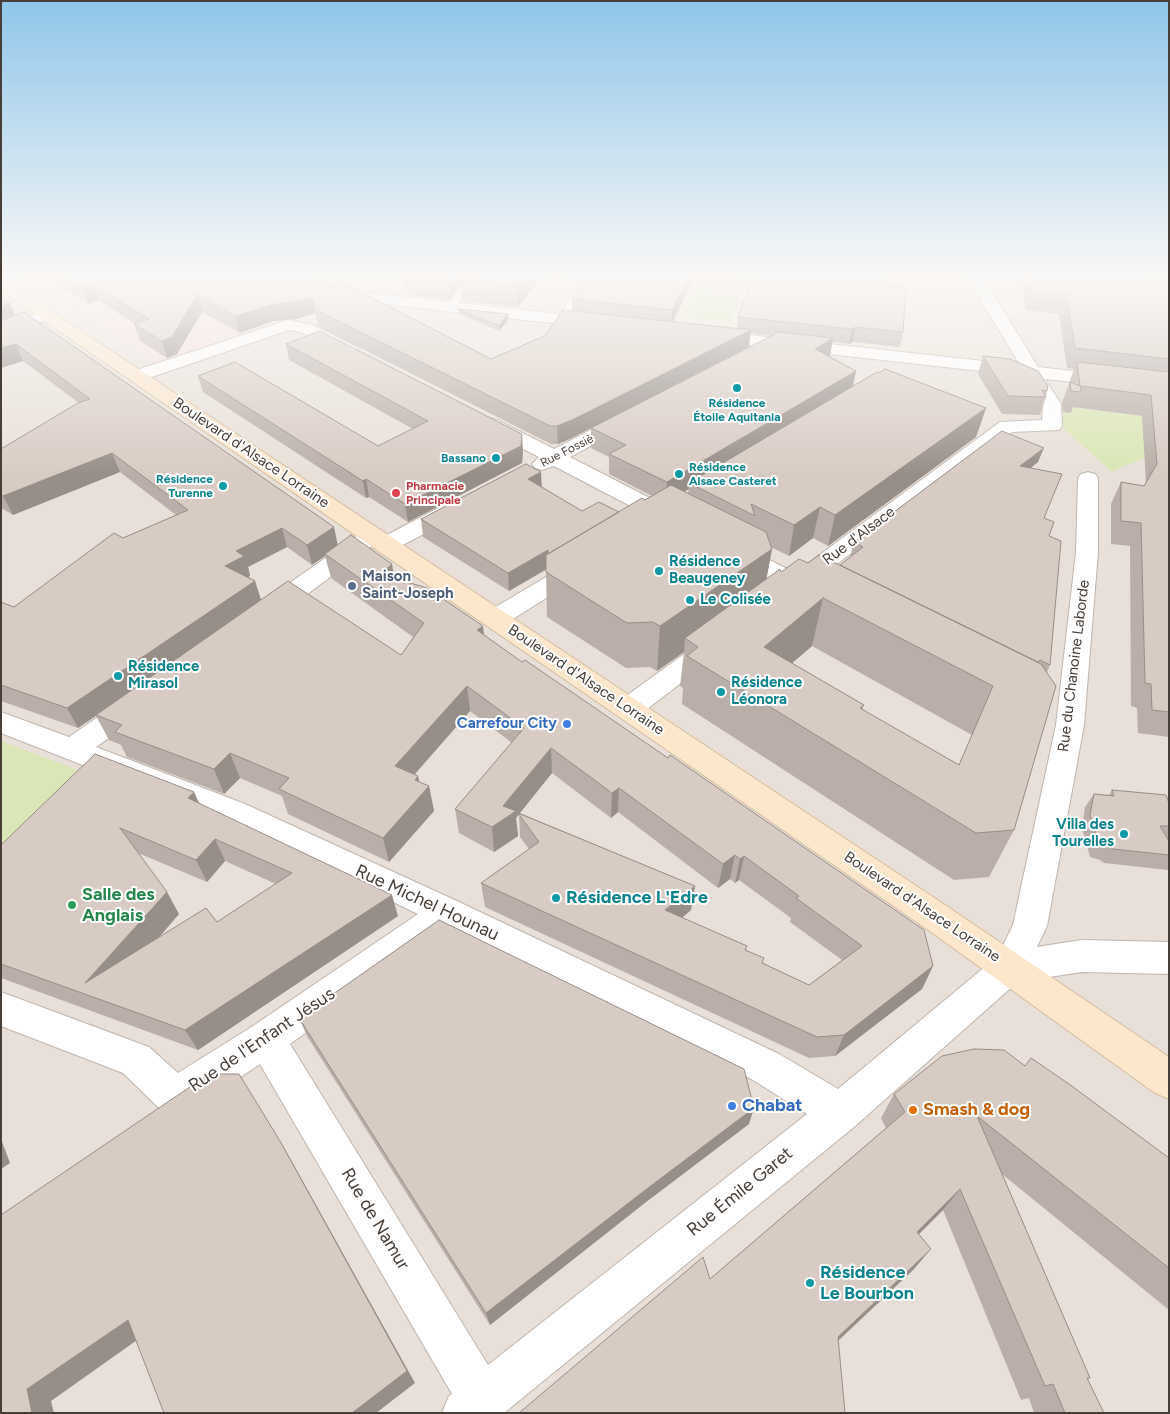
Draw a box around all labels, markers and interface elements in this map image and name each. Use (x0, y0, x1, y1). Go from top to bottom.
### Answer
marker: Résidence Étoile Aquitania (731, 382, 743, 394)
street label: Boulevard d'Alsace Lorraine (169, 394, 333, 512)
place label: Résidence Étoile Aquitania (693, 396, 781, 424)
street label: Rue Fossiè (538, 431, 596, 471)
place label: Bassano (441, 451, 486, 465)
marker: Bassano (490, 452, 502, 464)
place label: Résidence Alsace Casteret (689, 460, 777, 488)
marker: Résidence Alsace Casteret (673, 468, 685, 480)
place label: Résidence Turenne (156, 472, 213, 500)
place label: Pharmacie Principale (406, 479, 464, 507)
marker: Résidence Turenne (217, 480, 229, 492)
marker: Pharmacie Principale (390, 487, 402, 499)
street label: Rue d'Alsace (819, 503, 899, 569)
place label: Résidence Beaugeney (669, 553, 745, 588)
marker: Résidence Beaugeney (653, 565, 665, 577)
place label: Maison Saint-Joseph (362, 568, 454, 603)
street label: Rue du Chanoine Laborde (1055, 579, 1093, 753)
marker: Maison Saint-Joseph (346, 580, 358, 592)
place label: Le Colisée (700, 591, 771, 609)
marker: Le Colisée (684, 594, 696, 606)
street label: Boulevard d'Alsace Lorraine (504, 621, 668, 739)
place label: Résidence Mirasol (128, 658, 199, 693)
marker: Résidence Mirasol (112, 670, 124, 682)
place label: Résidence Léonora (731, 674, 802, 709)
marker: Résidence Léonora (715, 686, 727, 698)
place label: Carrefour City (457, 715, 557, 733)
marker: Carrefour City (561, 718, 573, 730)
place label: Villa des Tourelles (1052, 816, 1114, 851)
marker: Villa des Tourelles (1118, 828, 1130, 840)
street label: Boulevard d'Alsace Lorraine (840, 848, 1004, 966)
street label: Rue Michel Hounau (352, 860, 502, 946)
place label: Salle des Anglais (82, 884, 155, 926)
place label: Résidence L'Edre (566, 887, 708, 909)
marker: Résidence L'Edre (550, 892, 562, 904)
marker: Salle des Anglais (66, 899, 78, 911)
street label: Rue de l'Enfant Jésus (185, 983, 339, 1097)
place label: Chabat (742, 1095, 802, 1117)
place label: Smash & dog (923, 1099, 1030, 1121)
marker: Chabat (726, 1100, 738, 1112)
marker: Smash & dog (907, 1104, 919, 1116)
street label: Rue Émile Garet (683, 1143, 797, 1241)
street label: Rue de Namur (336, 1164, 414, 1274)
place label: Résidence Le Bourbon (820, 1262, 914, 1304)
marker: Résidence Le Bourbon (804, 1277, 816, 1289)

